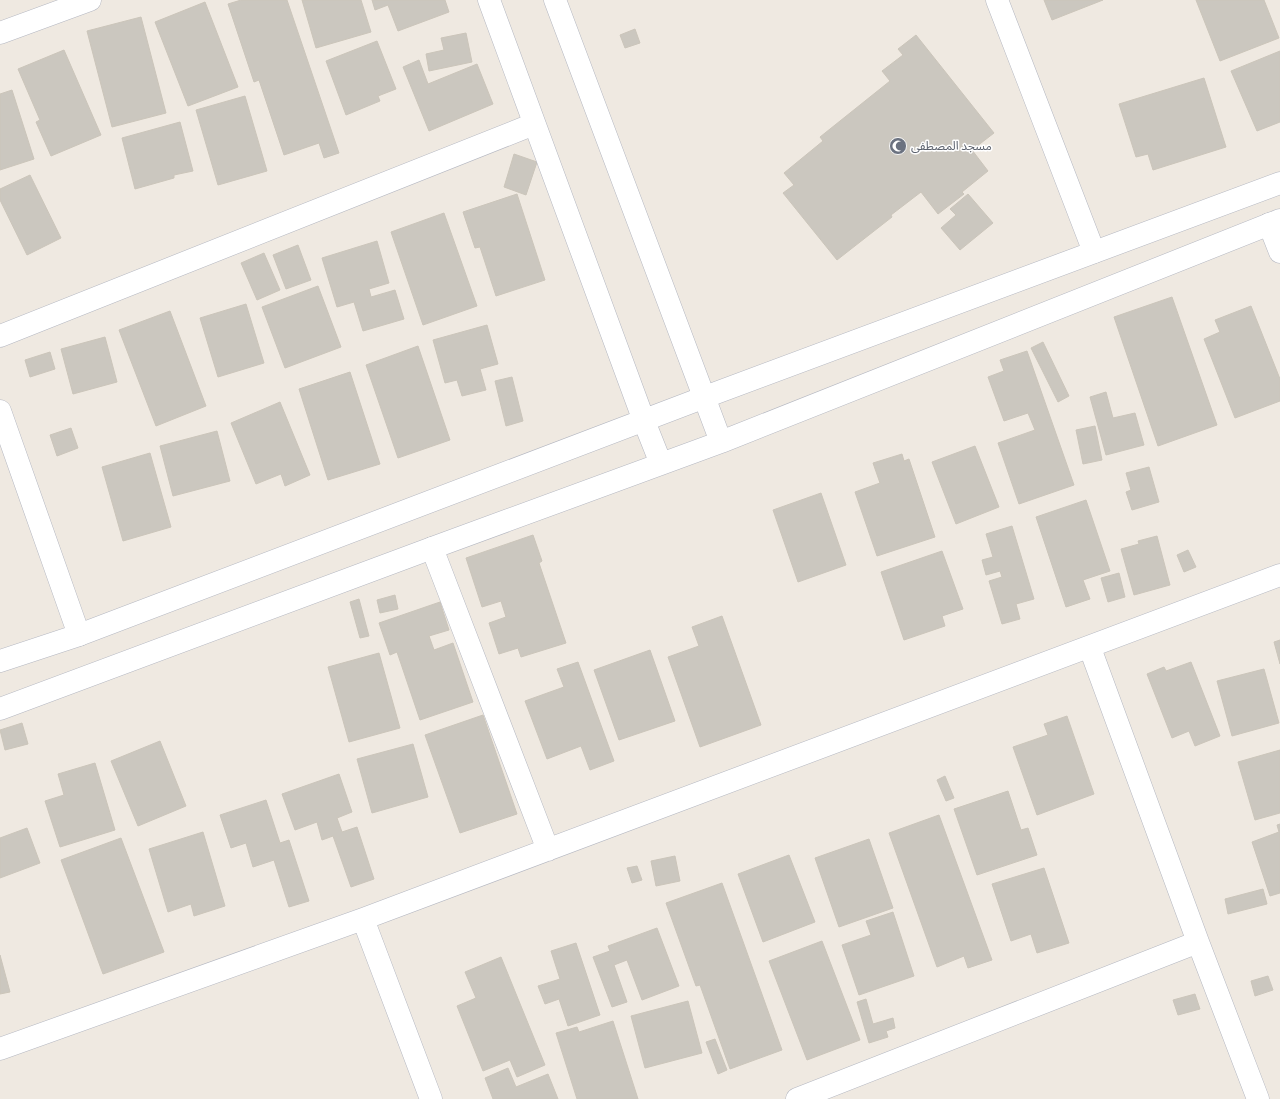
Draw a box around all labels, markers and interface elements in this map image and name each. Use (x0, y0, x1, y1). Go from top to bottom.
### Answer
mosque icon: مسجد المصطفى (888, 136, 908, 156)
place label: مسجد المصطفى (911, 138, 992, 153)

